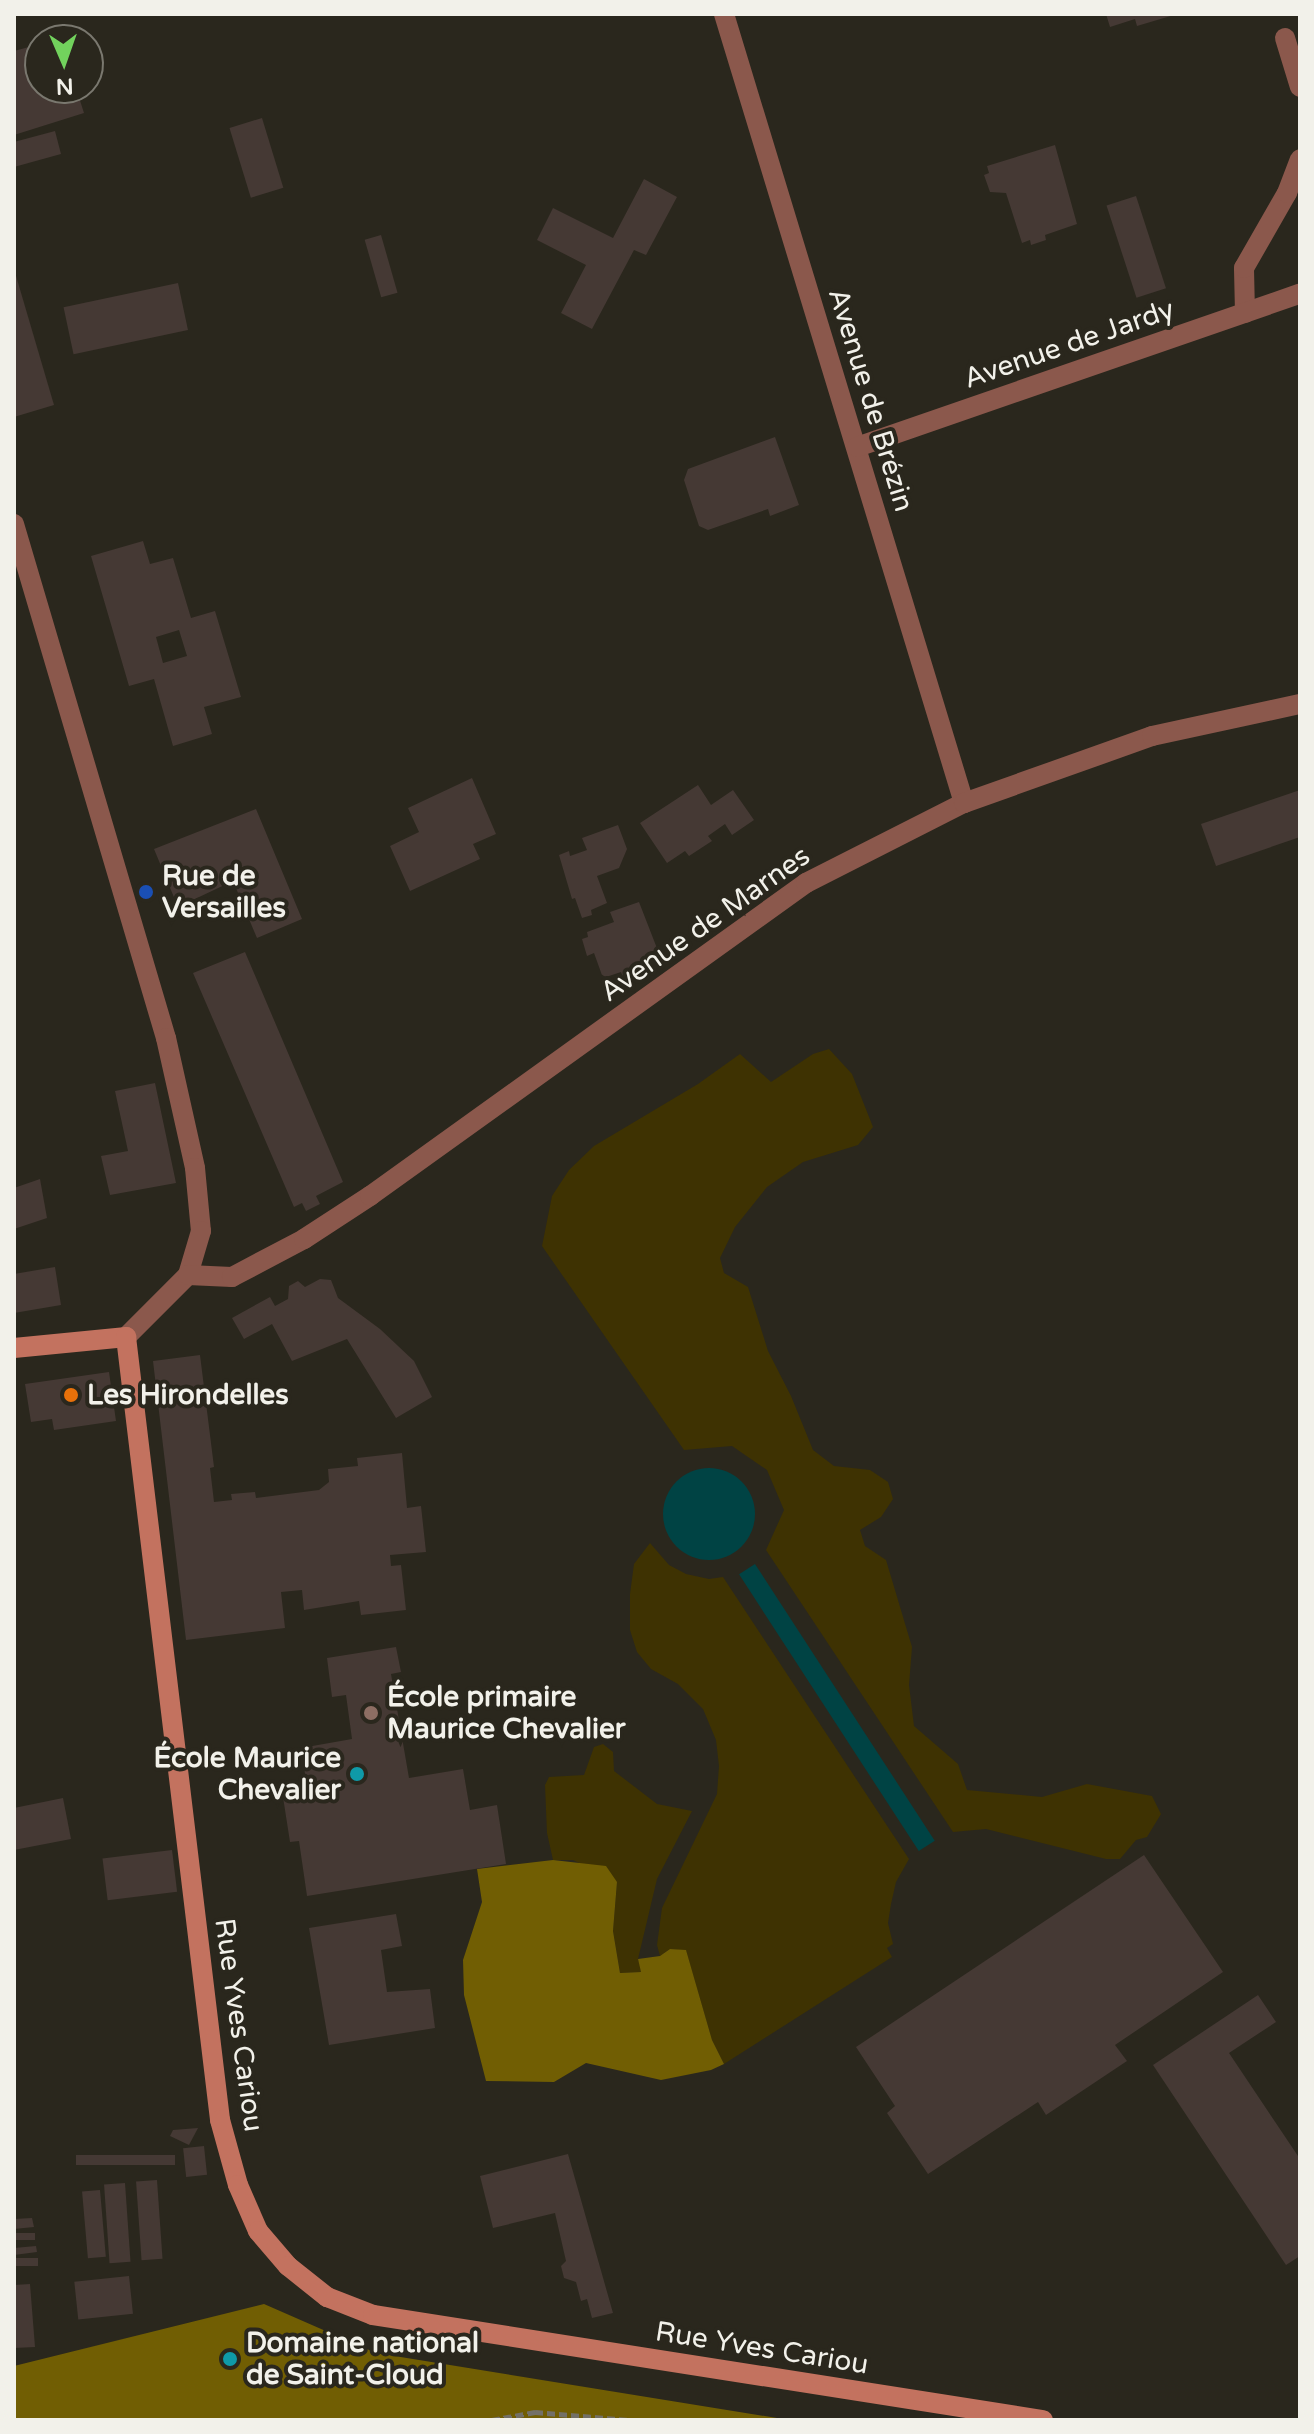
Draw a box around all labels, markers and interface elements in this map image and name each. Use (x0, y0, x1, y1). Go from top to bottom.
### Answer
north arrow (24, 24, 104, 104)
text: N (55, 73, 74, 99)
street label: Avenue de Brézin (821, 284, 921, 516)
street label: Avenue de Jardy (959, 292, 1179, 396)
street label: Avenue de Marnes (594, 839, 816, 1009)
place label: Rue de Versailles (162, 859, 286, 925)
marker: Rue de Versailles (137, 883, 155, 901)
place label: Les Hirondelles (87, 1378, 289, 1412)
marker: Les Hirondelles (62, 1386, 80, 1404)
place label: École primaire Maurice Chevalier (387, 1680, 626, 1746)
marker: École primaire Maurice Chevalier (362, 1704, 380, 1722)
place label: École Maurice Chevalier (154, 1741, 341, 1807)
marker: École Maurice Chevalier (348, 1765, 366, 1783)
street label: Rue Yves Cariou (207, 1916, 271, 2134)
street label: Rue Yves Cariou (653, 2315, 871, 2381)
place label: Domaine national de Saint-Cloud (246, 2326, 479, 2392)
marker: Domaine national de Saint-Cloud (221, 2350, 239, 2368)

